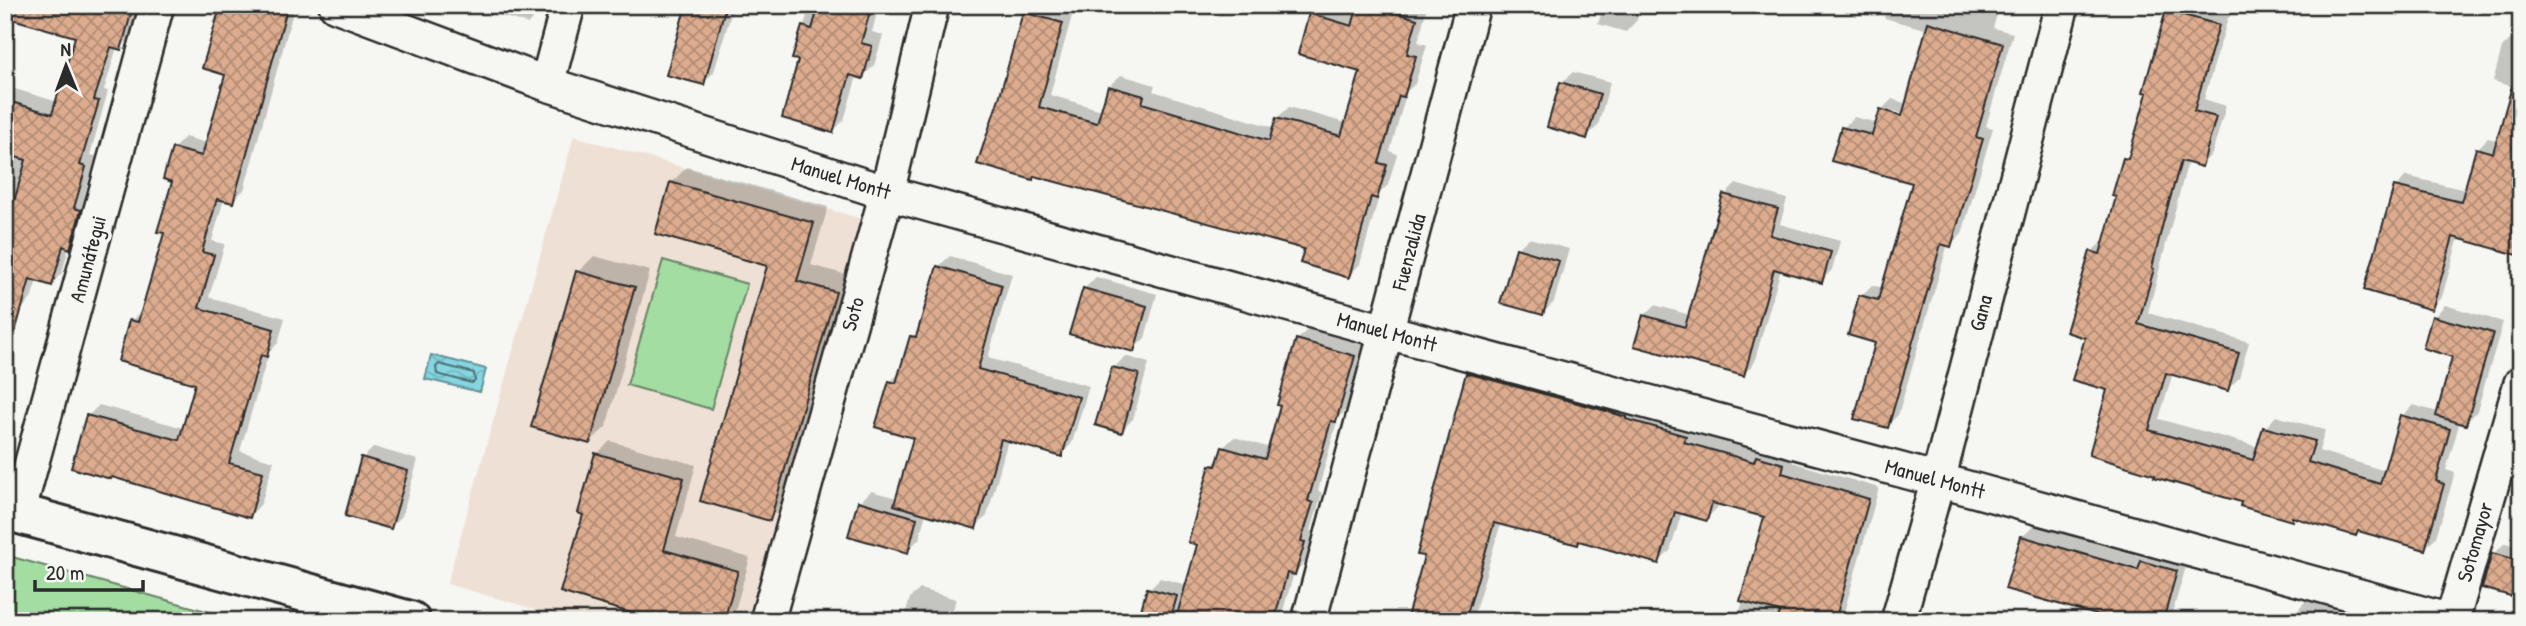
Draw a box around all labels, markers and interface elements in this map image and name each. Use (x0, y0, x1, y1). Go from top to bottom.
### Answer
north arrow (32, 32, 102, 102)
text: N (60, 36, 71, 62)
street label: Manuel Montt (788, 149, 895, 207)
street label: Fuenzalida (1384, 210, 1433, 294)
street label: Amunátegui (62, 212, 113, 305)
street label: Gana (1962, 292, 1999, 334)
street label: Soto (834, 294, 871, 334)
street label: Manuel Montt (1334, 304, 1441, 359)
street label: Manuel Montt (1882, 451, 1989, 506)
street label: Sotomayor (2449, 499, 2500, 585)
scale bar (35, 549, 144, 593)
text: 20 m (46, 558, 84, 587)

